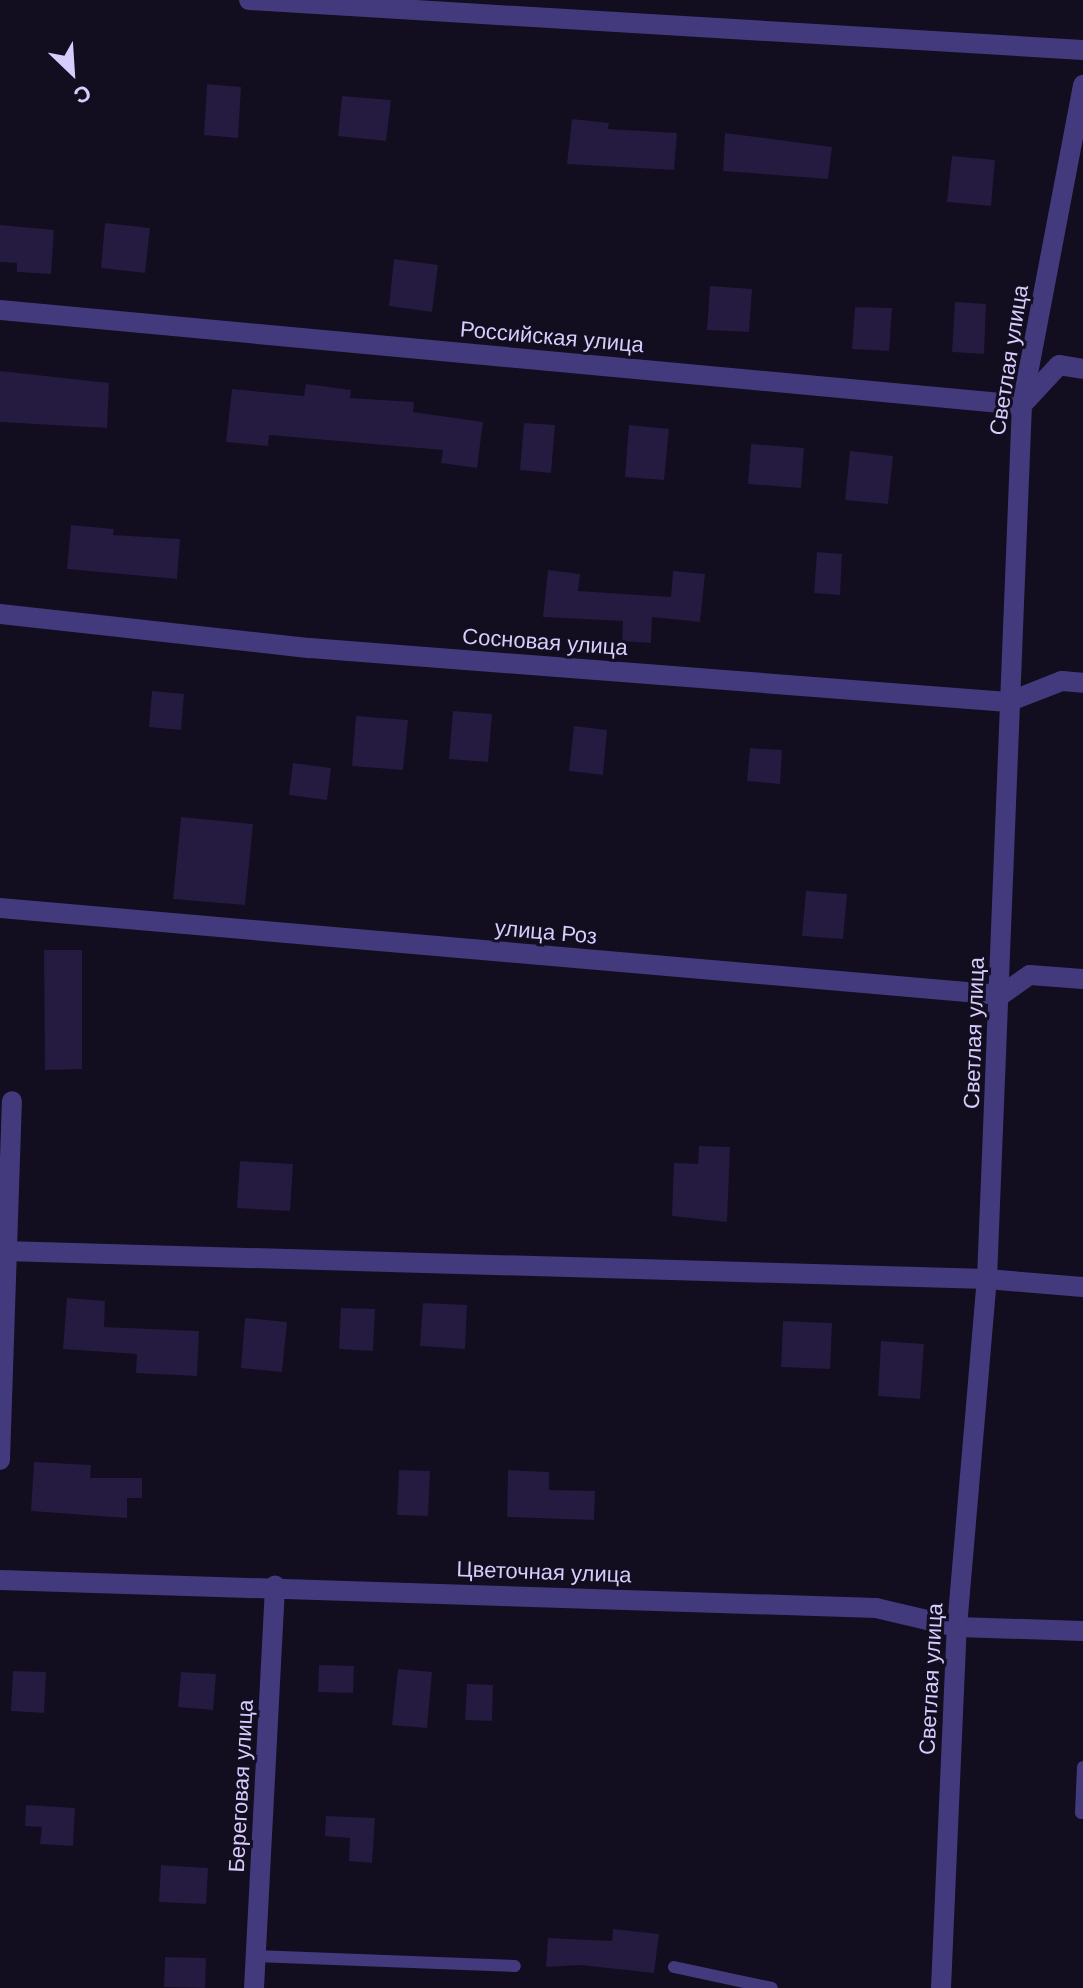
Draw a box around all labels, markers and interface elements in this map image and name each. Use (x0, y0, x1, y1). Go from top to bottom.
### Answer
north arrow (32, 32, 112, 112)
text: С (70, 80, 95, 109)
street label: Светлая улица (984, 283, 1034, 437)
street label: Российская улица (459, 316, 645, 358)
street label: Сосновая улица (461, 623, 629, 661)
street label: улица Роз (494, 914, 598, 950)
street label: Светлая улица (958, 957, 990, 1109)
street label: Цветочная улица (456, 1556, 632, 1588)
street label: Светлая улица (914, 1602, 948, 1756)
street label: Береговая улица (223, 1699, 259, 1873)

